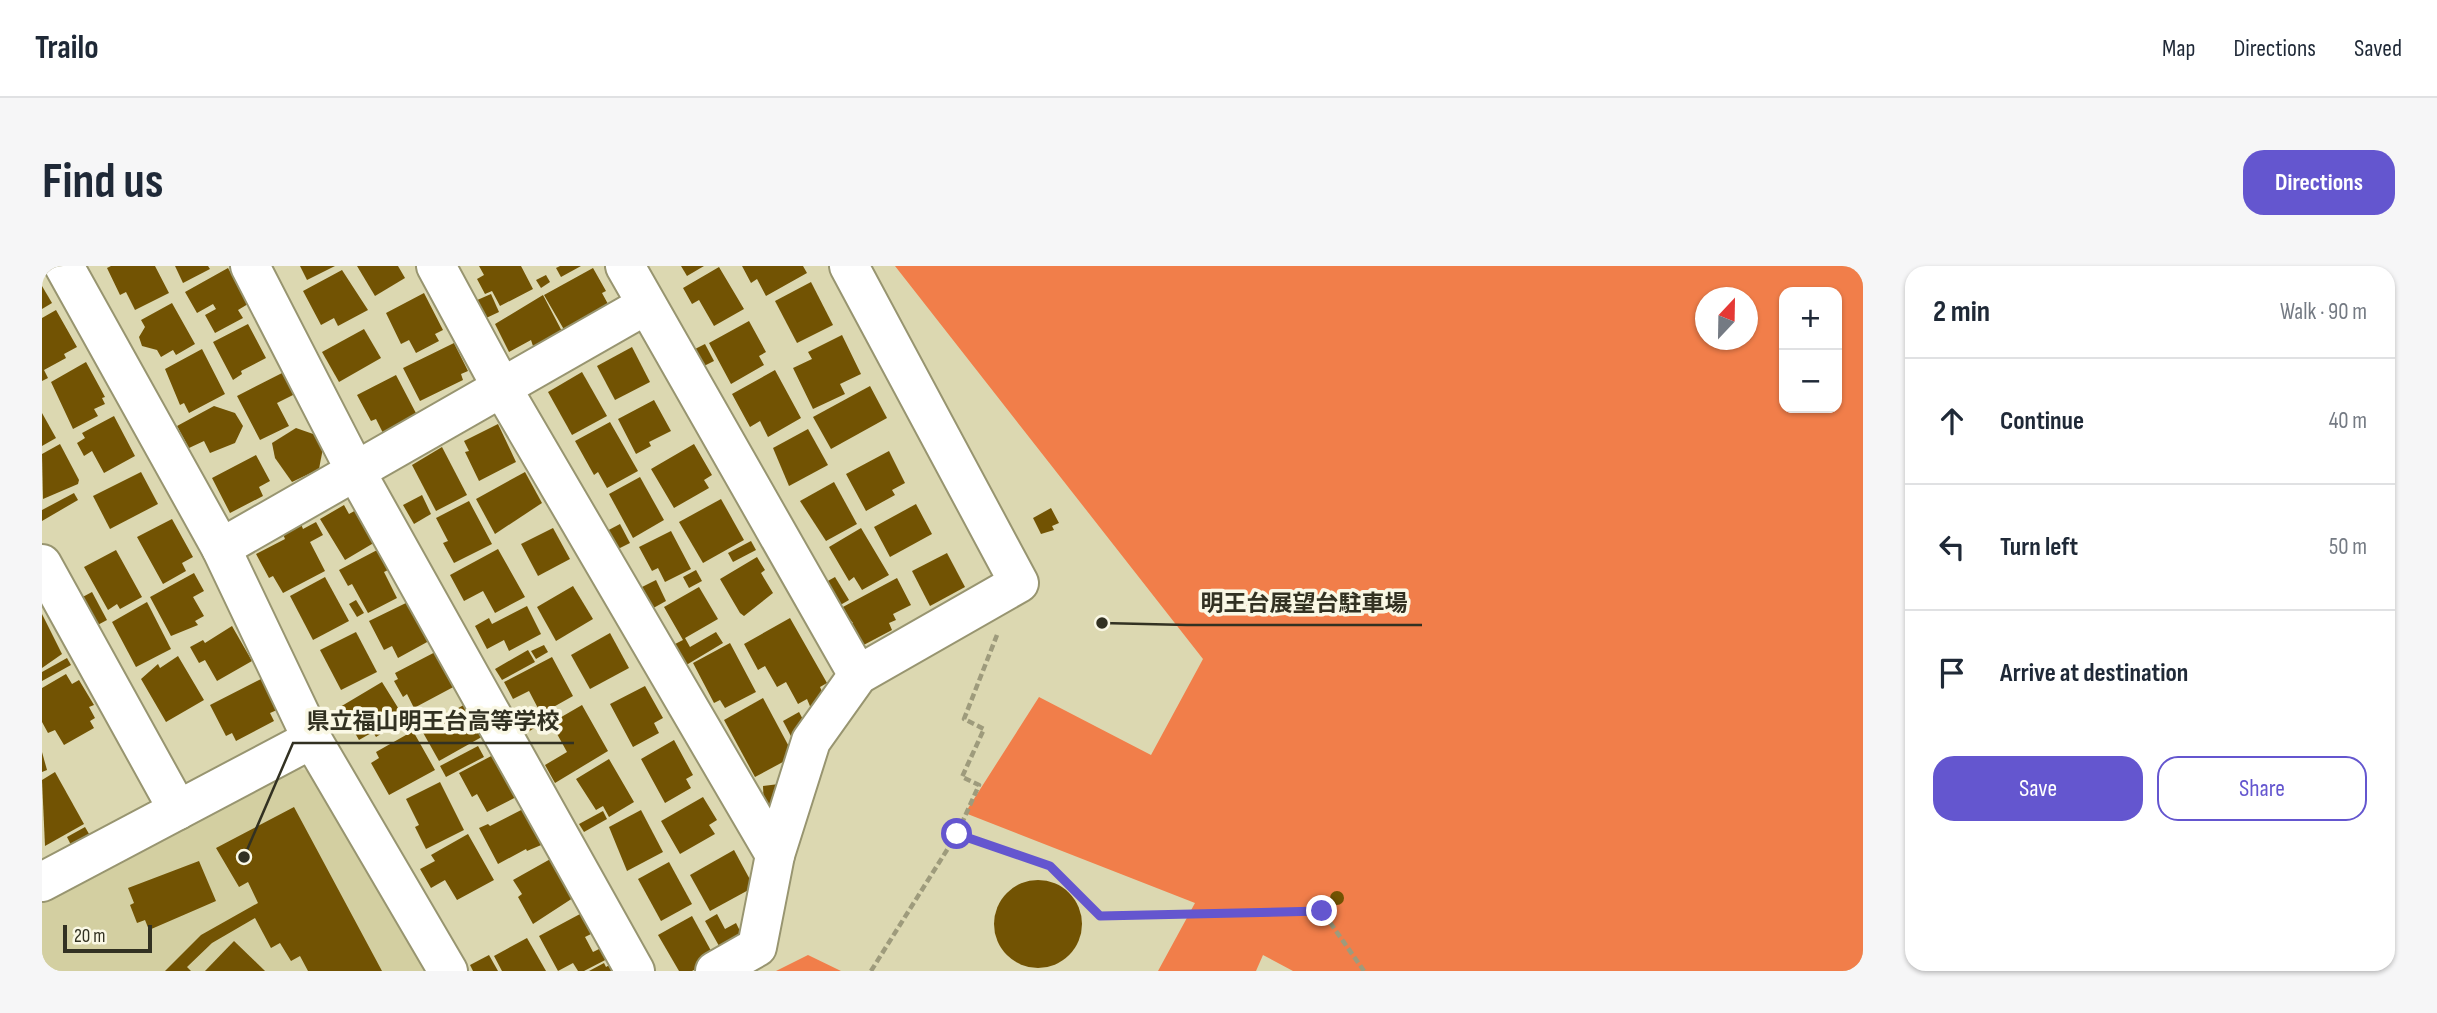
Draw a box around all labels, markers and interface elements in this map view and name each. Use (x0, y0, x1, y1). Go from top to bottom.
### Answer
text: Trailo (35, 28, 99, 68)
text: Map (2162, 34, 2195, 63)
text: Directions (2233, 34, 2316, 63)
text: Saved (2354, 34, 2402, 63)
button: Directions (2243, 150, 2395, 215)
text: Find us (42, 153, 164, 212)
north arrow (1695, 287, 1758, 350)
map controls (1779, 287, 1842, 413)
button: + (1779, 287, 1842, 350)
text: 2 min (1933, 294, 1990, 330)
text: Walk · 90 m (2280, 298, 2367, 326)
button: − (1779, 350, 1842, 413)
icon: ahead (1933, 402, 1971, 440)
text: Continue (2000, 406, 2084, 437)
text: 40 m (2329, 407, 2367, 435)
icon: left (1933, 528, 1971, 566)
text: Turn left (2000, 532, 2078, 563)
text: 50 m (2329, 533, 2367, 561)
callout: 明王台展望台駐車場 (1187, 581, 1422, 625)
text: 明王台展望台駐車場 (1201, 590, 1408, 618)
icon: arrive (1933, 654, 1971, 692)
text: Arrive at destination (2000, 658, 2188, 689)
callout: 県立福山明王台高等学校 (293, 699, 574, 743)
text: 県立福山明王台高等学校 (307, 708, 560, 736)
button: Save (1933, 756, 2143, 821)
button: Share (2157, 756, 2367, 821)
route start (941, 818, 972, 849)
route end (1306, 895, 1337, 926)
scale bar (63, 922, 152, 954)
text: 20 m (74, 925, 106, 948)

